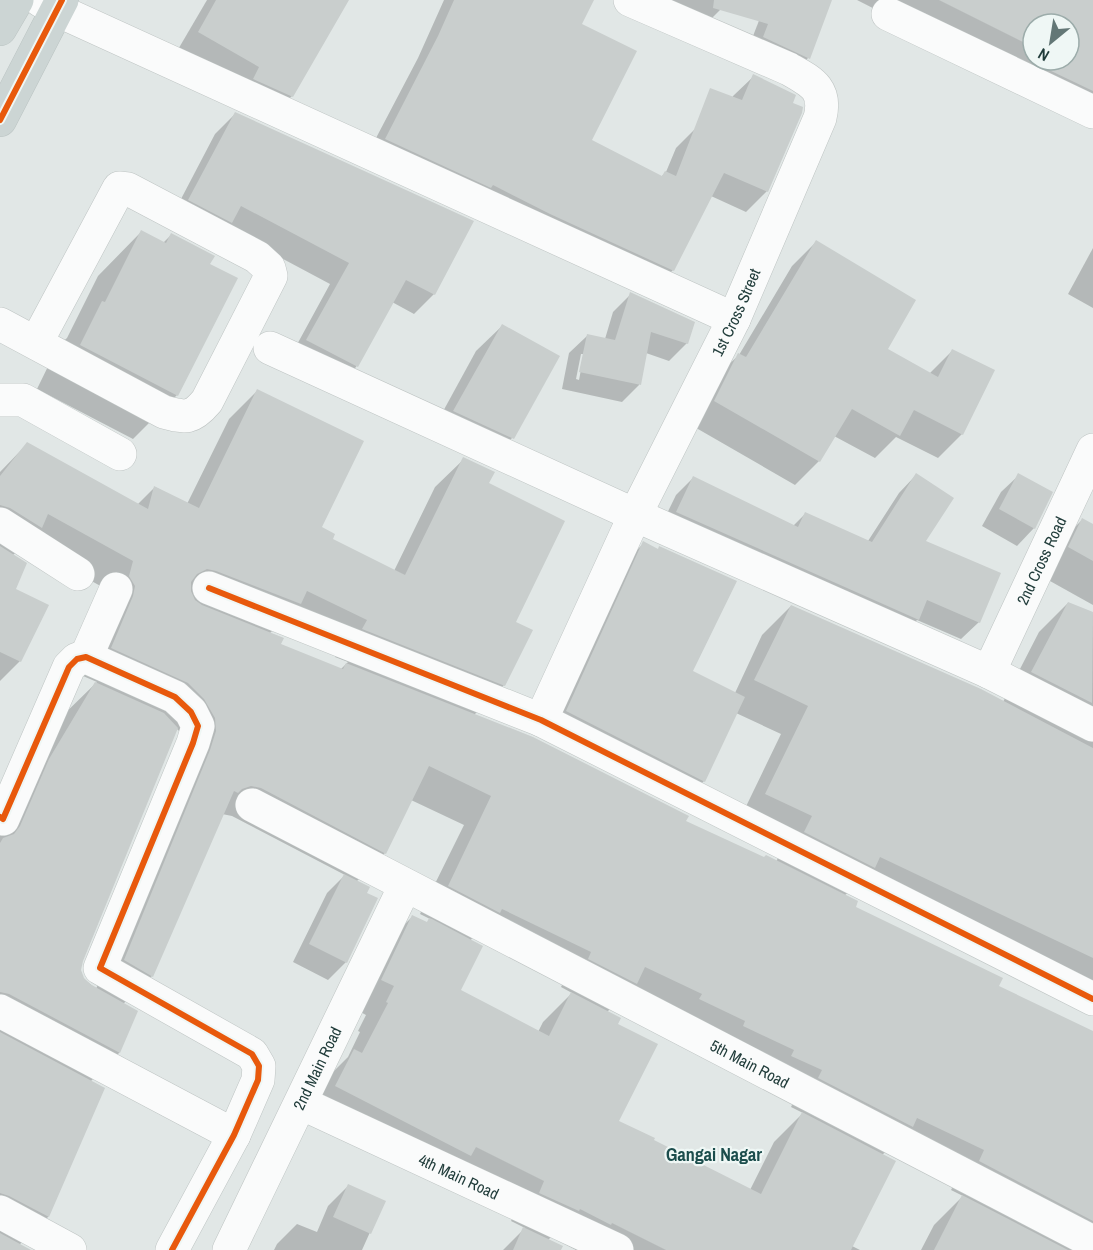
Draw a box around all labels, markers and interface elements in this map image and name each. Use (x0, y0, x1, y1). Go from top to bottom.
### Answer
north arrow (1021, 12, 1081, 72)
text: N (1034, 43, 1053, 67)
street label: 1st Cross Street (706, 265, 765, 360)
street label: 2nd Cross Road (1011, 513, 1071, 608)
street label: 2nd Main Road (287, 1023, 346, 1113)
street label: 5th Main Road (707, 1034, 793, 1093)
district label: Gangai Nagar (666, 1142, 762, 1167)
street label: 4th Main Road (415, 1148, 502, 1205)

